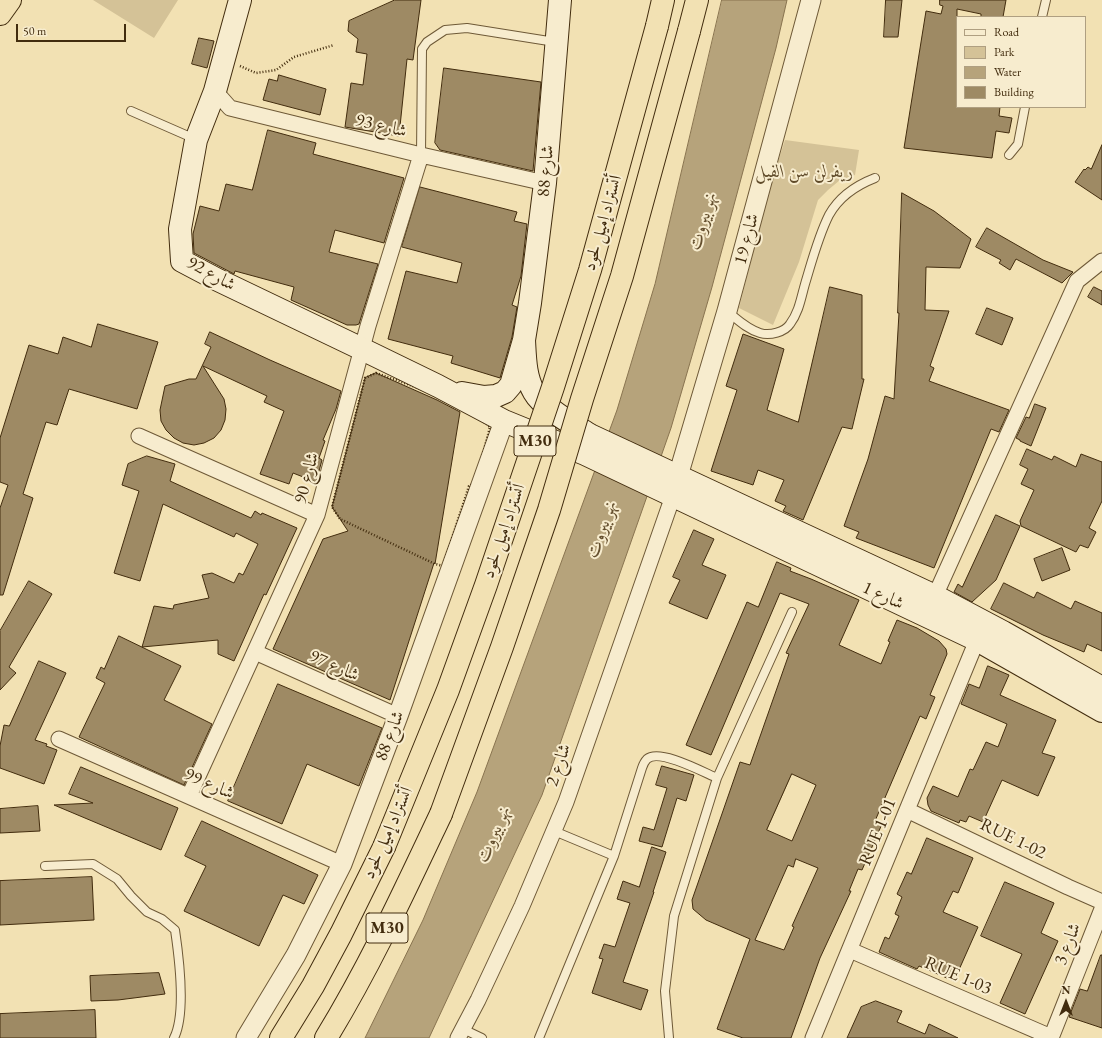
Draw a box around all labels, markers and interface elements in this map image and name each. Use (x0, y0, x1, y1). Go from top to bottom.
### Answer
scale bar (18, 16, 128, 42)
legend (956, 16, 1086, 108)
text: 50 m (23, 23, 46, 39)
text: Road (994, 24, 1019, 40)
text: Park (994, 44, 1014, 60)
text: Water (994, 64, 1021, 80)
text: Building (994, 84, 1034, 100)
street label: شارع 93 (353, 109, 409, 143)
street label: شارع 88 (533, 144, 559, 198)
park label: ريفرلن سن الفيل (755, 161, 853, 183)
street label: أتستراد إميل لحود (579, 173, 627, 273)
water label: نهر بيروت (684, 189, 722, 253)
street label: شارع 19 (730, 211, 764, 267)
street label: شارع 92 (183, 252, 239, 296)
road number: M30 (514, 426, 556, 456)
street label: شارع 90 (290, 450, 324, 506)
street label: أتستراد إميل لحود (478, 481, 530, 581)
water label: نهر بيروت (582, 497, 622, 561)
street label: شارع 1 (859, 577, 907, 615)
street label: شارع 97 (306, 646, 362, 686)
street label: شارع 88 (371, 708, 409, 764)
street label: شارع 2 (542, 741, 576, 789)
street label: شارع 99 (181, 764, 237, 804)
street label: أتستراد إميل لحود (358, 784, 418, 882)
street label: RUE 1-01 (855, 795, 901, 869)
water label: نهر بيروت (472, 802, 516, 866)
street label: RUE 1-02 (976, 814, 1050, 864)
road number: M30 (366, 913, 408, 943)
street label: شارع 3 (1050, 920, 1086, 968)
street label: RUE 1-03 (921, 952, 995, 1000)
north arrow (1046, 982, 1086, 1022)
text: N (1062, 983, 1070, 997)

